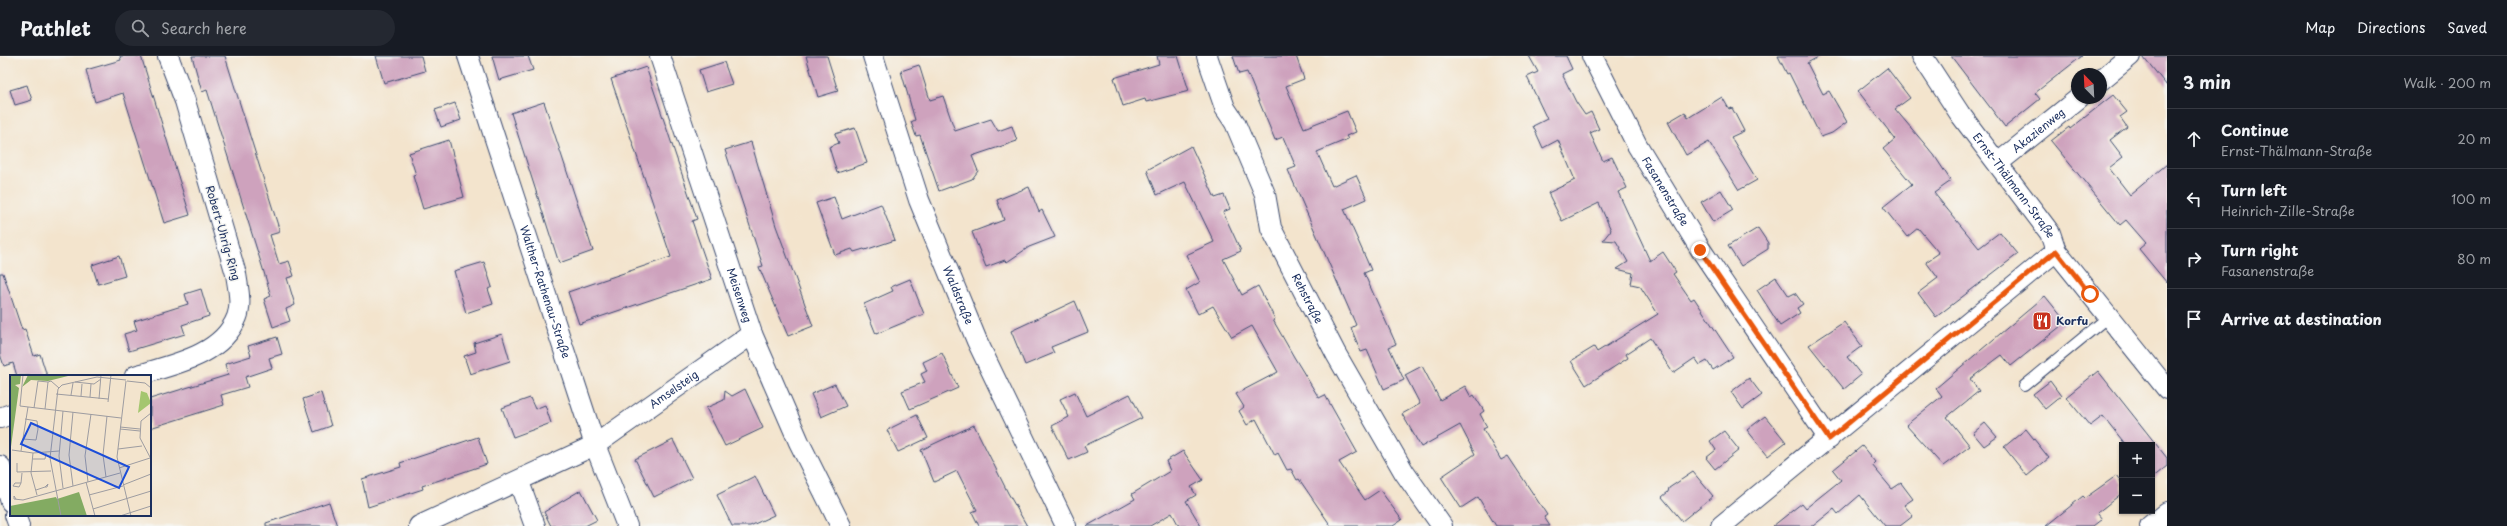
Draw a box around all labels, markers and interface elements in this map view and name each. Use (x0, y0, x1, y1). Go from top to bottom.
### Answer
search box (115, 10, 395, 46)
text: Pathlet (20, 14, 91, 42)
text: Search here (161, 16, 247, 39)
icon: search (129, 17, 151, 39)
text: Map (2305, 17, 2335, 38)
text: Directions (2357, 17, 2425, 38)
text: Saved (2447, 17, 2487, 38)
north arrow (2071, 68, 2107, 104)
text: 3 min (2183, 69, 2231, 95)
text: Walk · 200 m (2403, 73, 2491, 92)
street label: Akazienweg (2008, 103, 2068, 157)
text: Continue (2221, 118, 2289, 141)
icon: ahead (2183, 128, 2205, 150)
street label: Ernst-Thälmann-Straße (1969, 129, 2060, 240)
text: 20 m (2457, 129, 2491, 148)
text: Ernst-Thälmann-Straße (2221, 141, 2372, 160)
street label: Fasanenstraße (1638, 153, 1694, 229)
text: Turn left (2221, 178, 2287, 201)
street label: Robert-Uhrig-Ring (202, 183, 245, 282)
icon: left (2183, 188, 2205, 210)
text: 100 m (2451, 189, 2491, 208)
text: Heinrich-Zille-Straße (2221, 201, 2355, 220)
street label: Walther-Rathenau-Straße (516, 223, 575, 360)
text: Turn right (2221, 238, 2298, 261)
route end (1691, 241, 1709, 259)
icon: right (2183, 248, 2205, 270)
text: 80 m (2457, 249, 2491, 268)
text: Fasanenstraße (2221, 261, 2314, 280)
street label: Waldstraße (939, 263, 978, 327)
street label: Meisenweg (723, 265, 757, 325)
street label: Rehstraße (1288, 270, 1328, 326)
route start (2081, 285, 2099, 303)
text: Arrive at destination (2221, 307, 2382, 330)
icon: arrive (2183, 308, 2205, 330)
restaurant icon: Korfu (2031, 310, 2053, 332)
place label: Korfu (2056, 312, 2089, 329)
street label: Amselsteig (645, 366, 701, 412)
inset map (10, 375, 151, 516)
map controls (2119, 442, 2155, 514)
button: + (2119, 442, 2155, 478)
button: − (2119, 478, 2155, 514)

